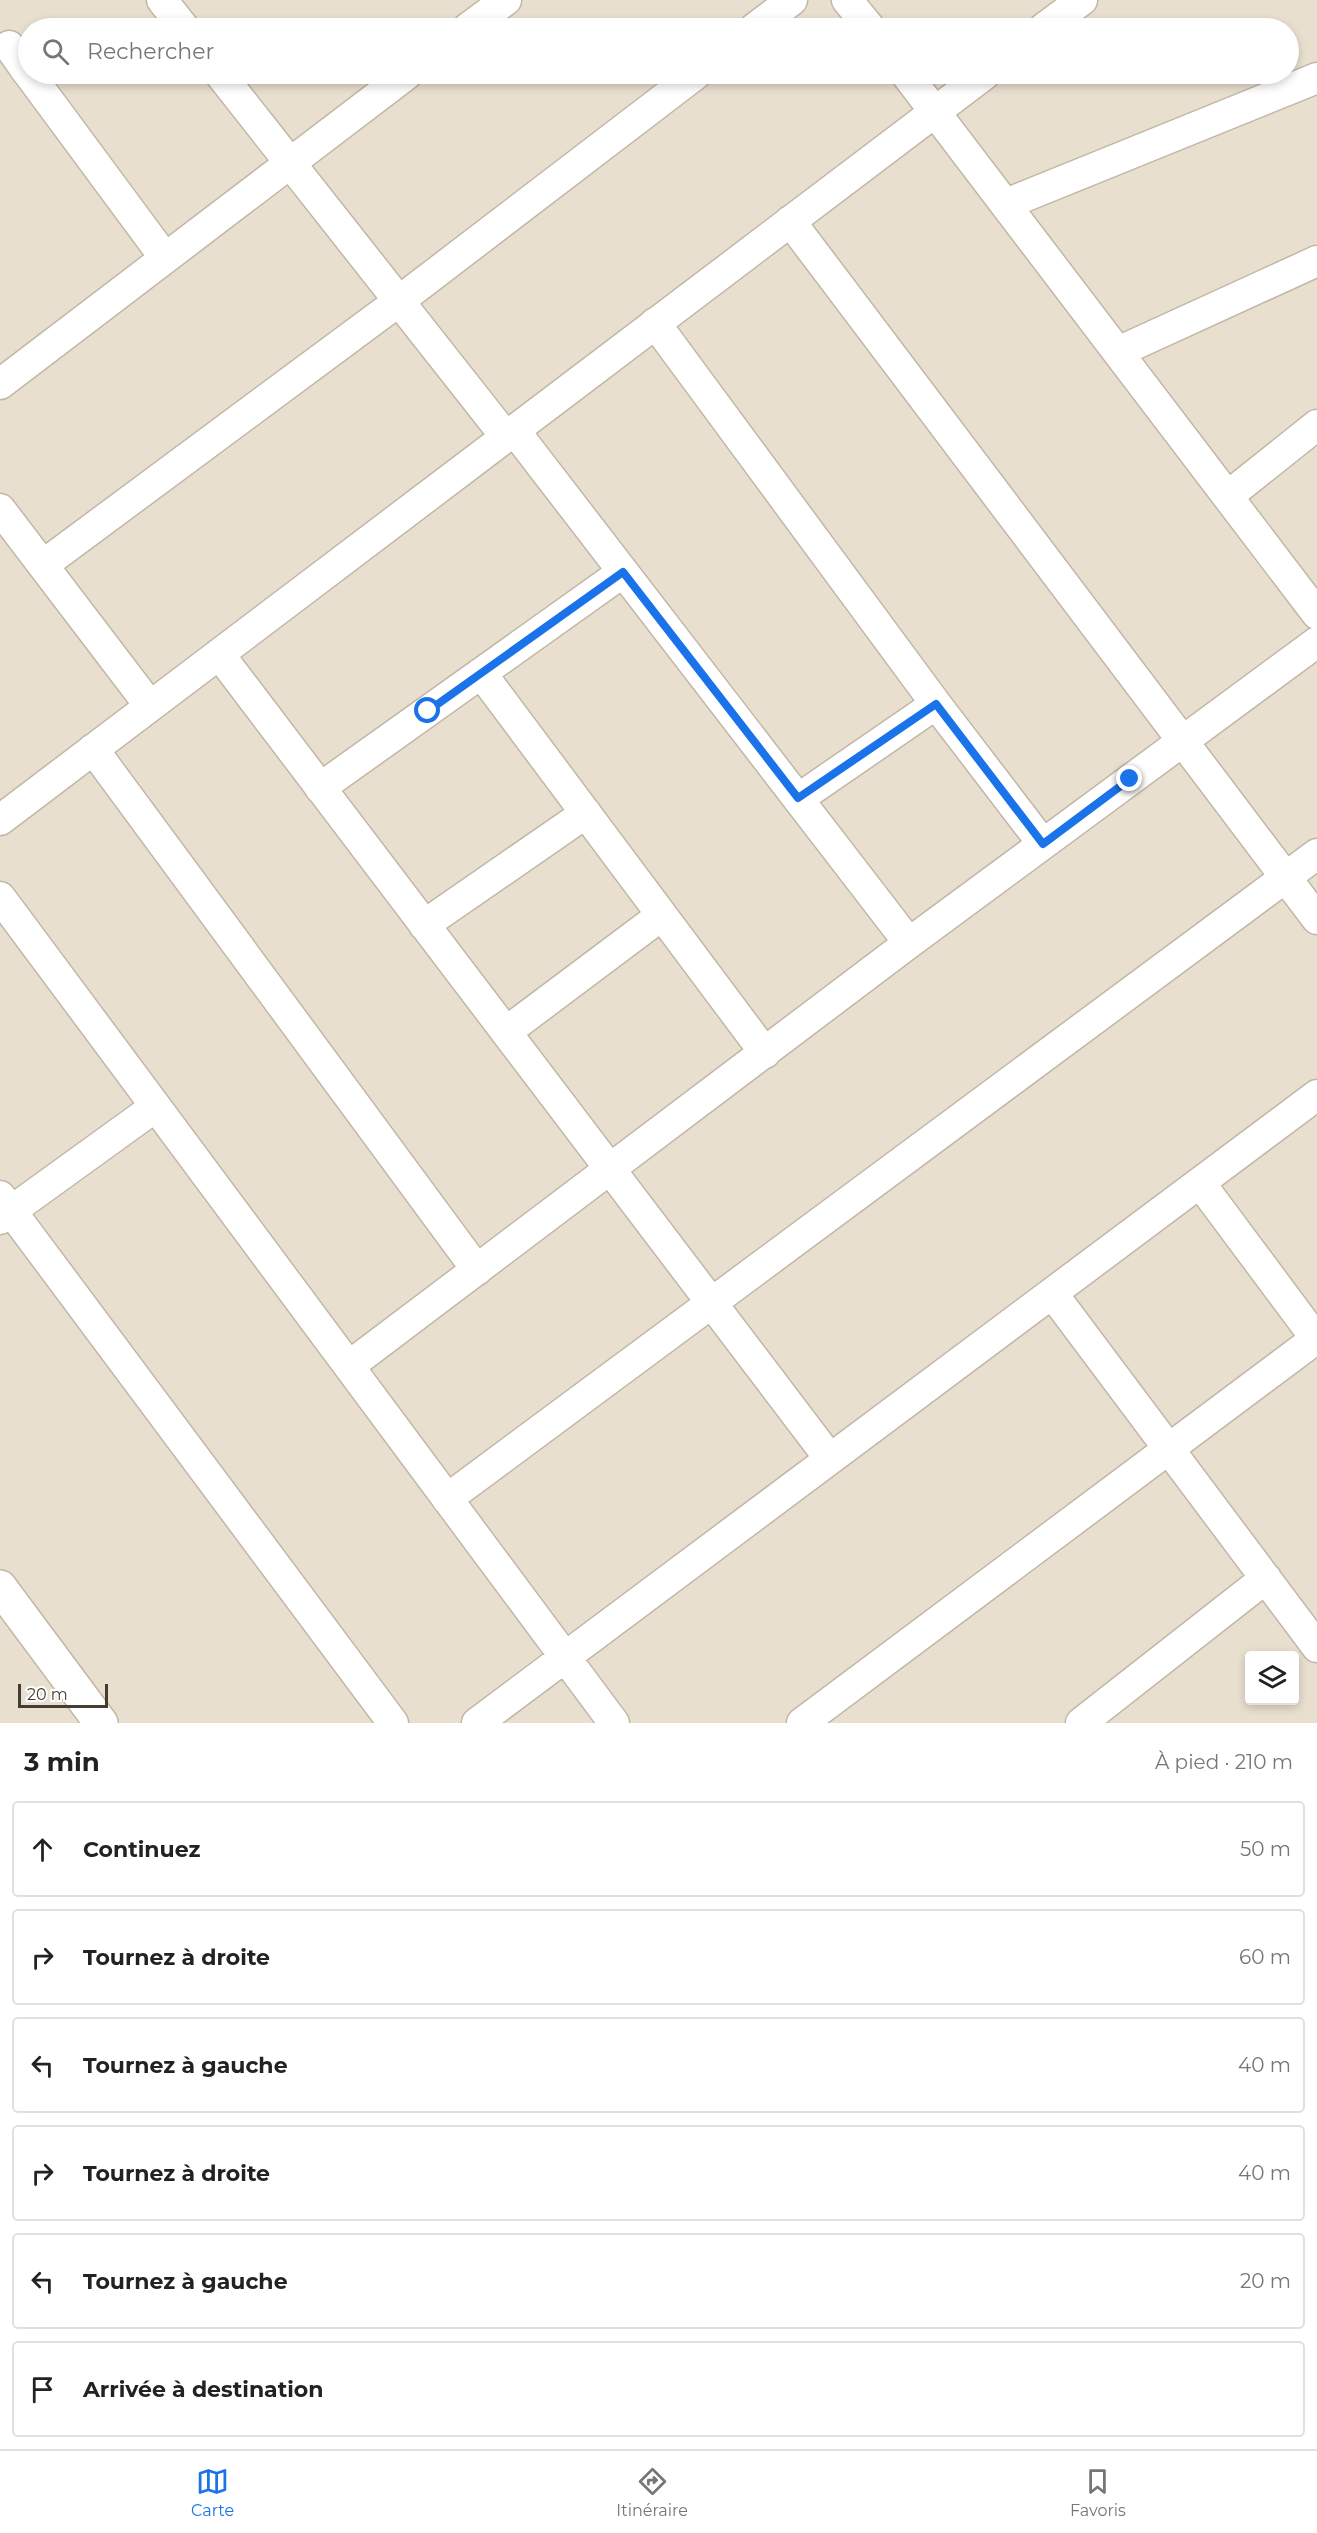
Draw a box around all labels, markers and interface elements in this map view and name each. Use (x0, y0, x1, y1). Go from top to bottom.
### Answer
search box (18, 18, 1299, 84)
icon: search (39, 35, 72, 68)
text: Rechercher (87, 38, 214, 65)
route start (414, 697, 440, 723)
route end (1116, 765, 1142, 791)
map controls (1245, 1651, 1299, 1705)
button: layers (1245, 1651, 1299, 1705)
scale bar (18, 1681, 108, 1708)
text: 20 m (27, 1685, 68, 1704)
text: 3 min (24, 1746, 100, 1778)
text: À pied · 210 m (1155, 1750, 1293, 1774)
icon: ahead (26, 1833, 59, 1866)
text: Continuez (83, 1836, 200, 1863)
text: 50 m (1240, 1837, 1291, 1861)
icon: right (26, 1941, 59, 1974)
text: Tournez à droite (83, 1944, 270, 1971)
text: 60 m (1239, 1945, 1291, 1969)
icon: left (26, 2049, 59, 2082)
text: Tournez à gauche (83, 2052, 288, 2079)
text: 40 m (1238, 2053, 1291, 2077)
icon: right (26, 2157, 59, 2190)
text: Tournez à droite (83, 2160, 270, 2187)
text: 40 m (1238, 2161, 1291, 2185)
icon: left (26, 2265, 59, 2298)
text: Tournez à gauche (83, 2268, 288, 2295)
text: 20 m (1240, 2269, 1291, 2293)
icon: arrive (26, 2373, 59, 2406)
text: Arrivée à destination (83, 2376, 323, 2403)
tab: Carte (191, 2465, 234, 2520)
tab: Itinéraire (616, 2465, 688, 2520)
tab: Favoris (1070, 2465, 1126, 2520)

